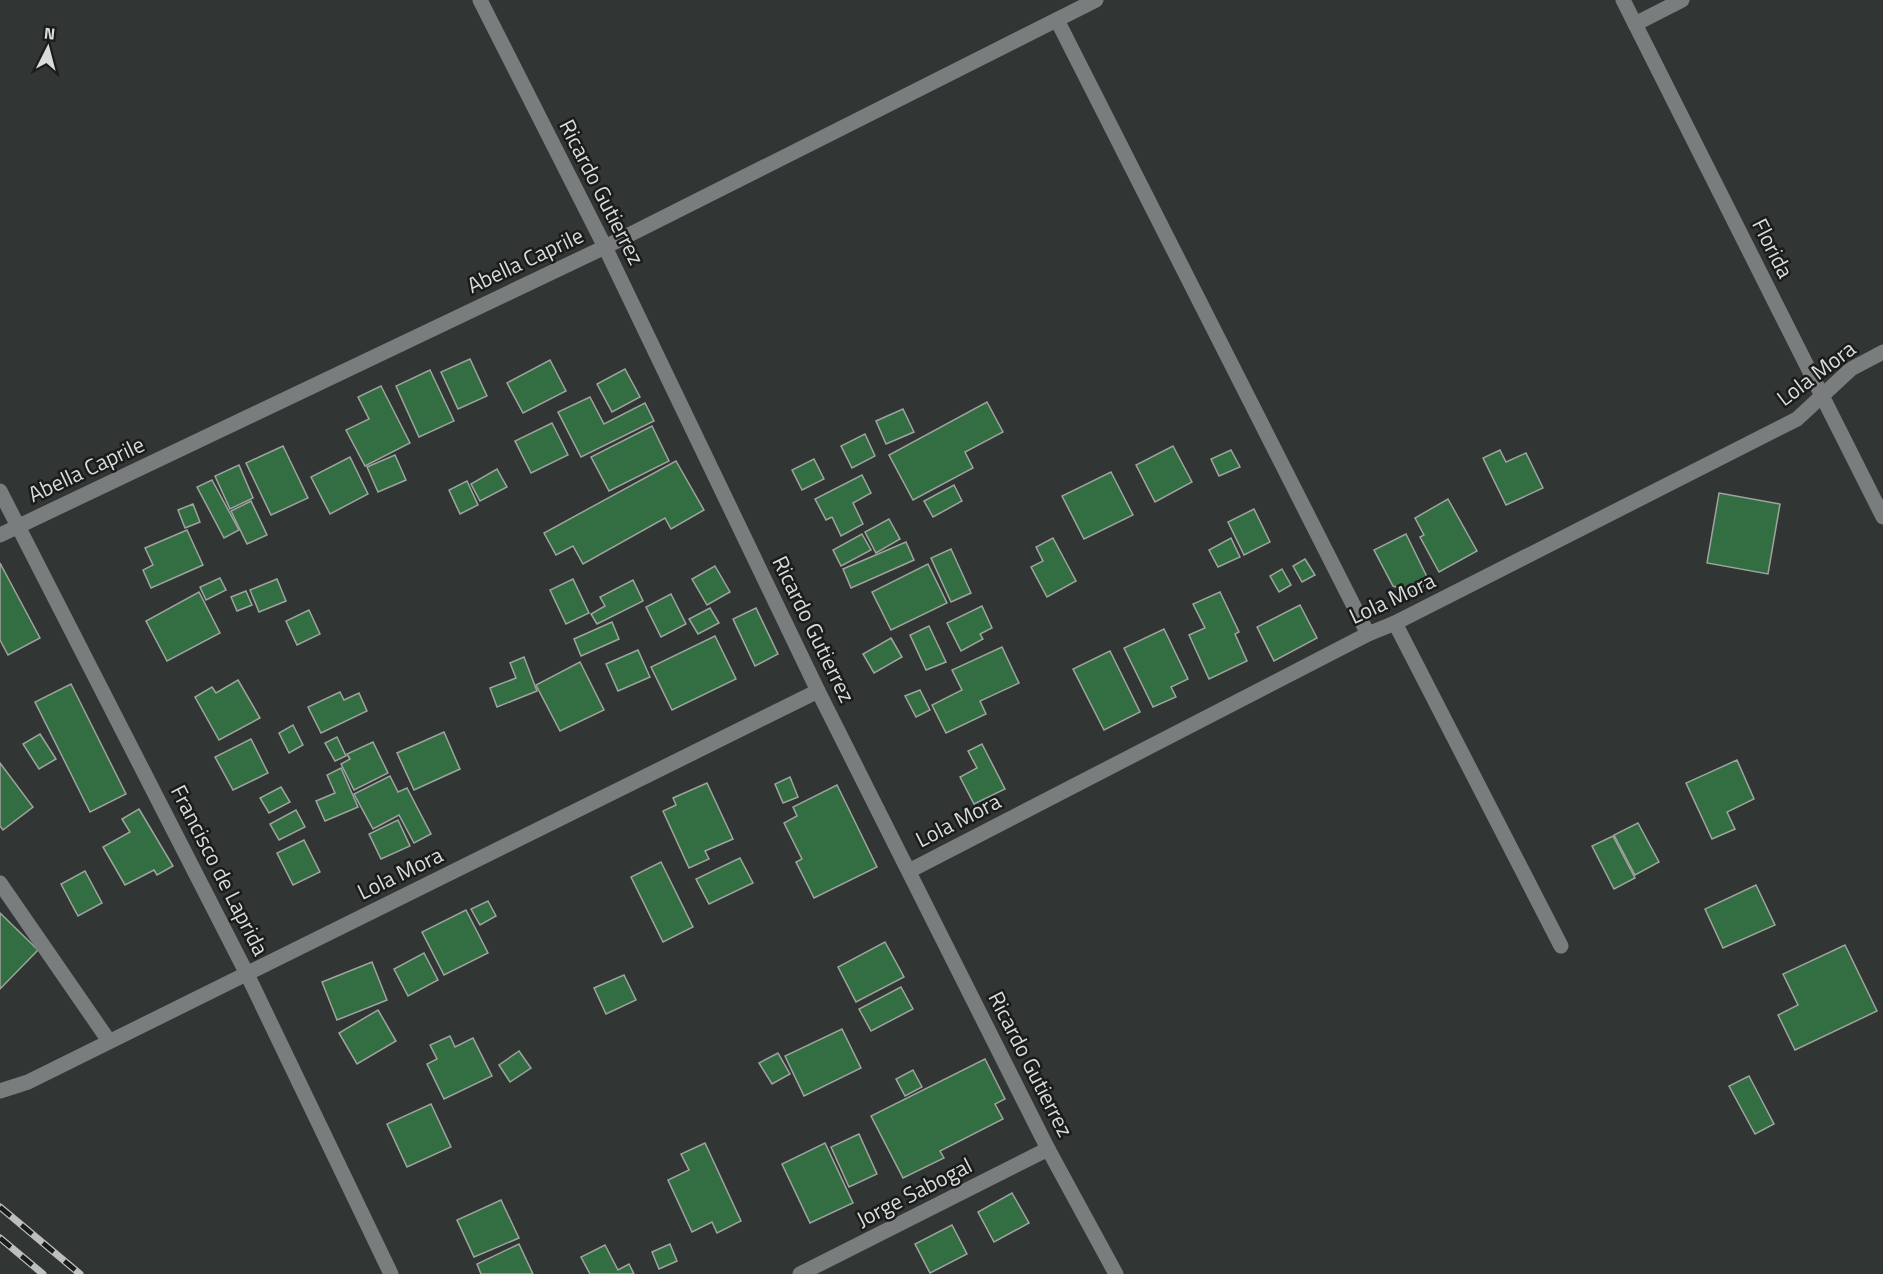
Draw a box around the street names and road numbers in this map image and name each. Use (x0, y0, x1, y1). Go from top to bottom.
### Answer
street label: Ricardo Gutierrez (551, 113, 653, 271)
street label: Florida (1743, 212, 1803, 284)
street label: Abella Caprile (461, 218, 589, 302)
street label: Lola Mora (1769, 332, 1863, 414)
street label: Abella Caprile (22, 427, 150, 511)
street label: Ricardo Gutierrez (764, 550, 864, 708)
street label: Lola Mora (1343, 563, 1441, 633)
street label: Francisco de Laprida (162, 779, 278, 961)
street label: Lola Mora (909, 784, 1007, 856)
street label: Lola Mora (351, 838, 449, 908)
street label: Ricardo Gutierrez (980, 985, 1082, 1143)
street label: Jorge Sabogal (850, 1148, 978, 1236)

